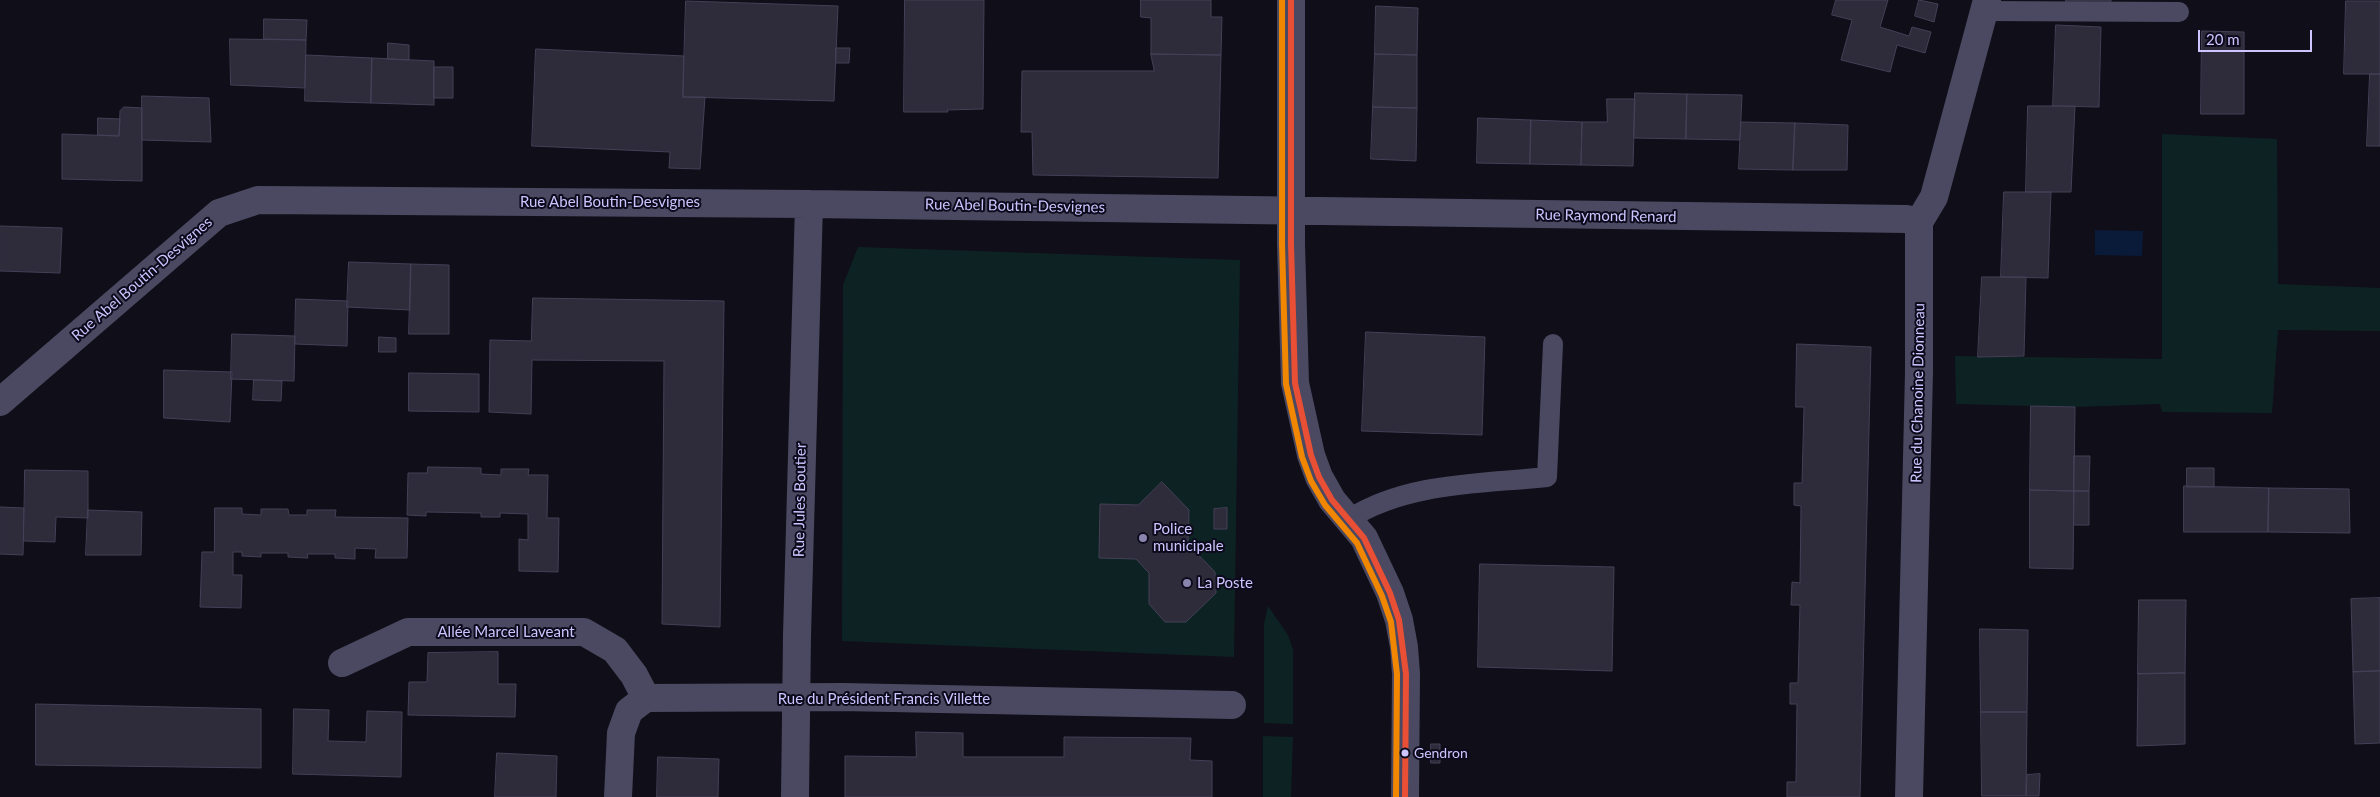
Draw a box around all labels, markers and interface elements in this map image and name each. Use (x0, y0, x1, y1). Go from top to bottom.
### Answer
scale bar (2200, 20, 2314, 52)
text: 20 m (2206, 30, 2240, 48)
street label: Rue Abel Boutin-Desvignes (520, 193, 700, 211)
street label: Rue Abel Boutin-Desvignes (925, 195, 1105, 217)
street label: Rue Raymond Renard (1535, 206, 1677, 226)
street label: Rue Abel Boutin-Desvignes (68, 213, 216, 345)
street label: Rue du Chanoine Dionneau (1907, 303, 1929, 483)
street label: Rue Jules Boutier (790, 443, 810, 557)
place label: Police municipale (1153, 520, 1224, 555)
marker: Police municipale (1137, 532, 1149, 544)
place label: La Poste (1197, 574, 1253, 592)
marker: La Poste (1181, 577, 1193, 589)
street label: Allée Marcel Laveant (437, 623, 575, 641)
street label: Rue du Président Francis Villette (778, 690, 990, 708)
place label: Gendron (1414, 745, 1468, 761)
marker: Gendron (1400, 748, 1410, 758)

